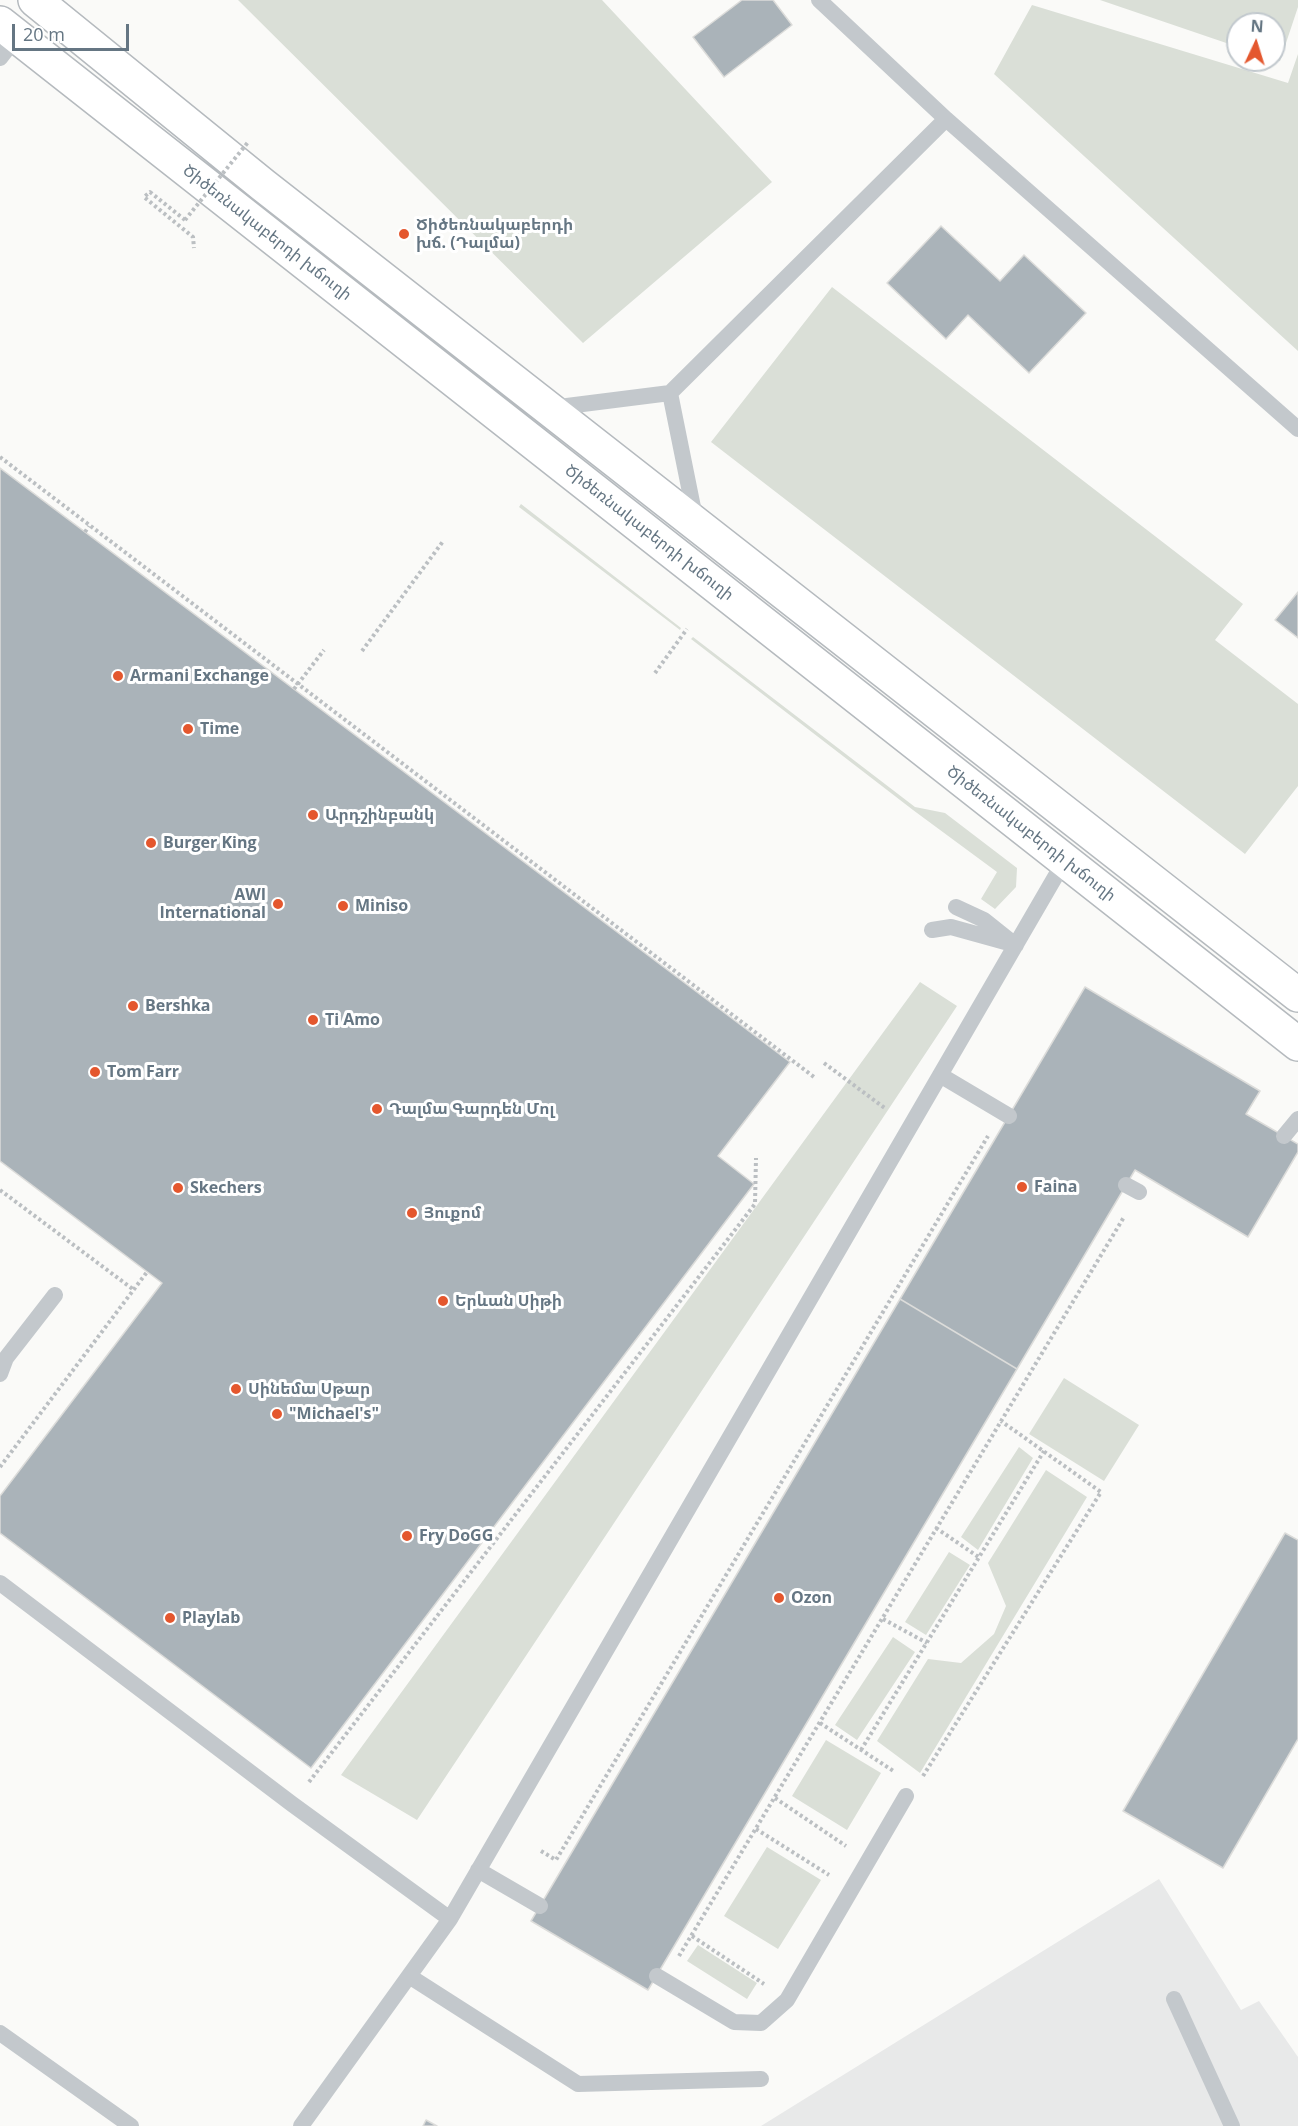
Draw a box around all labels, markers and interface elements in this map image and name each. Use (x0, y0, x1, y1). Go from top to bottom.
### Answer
scale bar (15, 12, 132, 50)
north arrow (1226, 12, 1286, 72)
text: N (1250, 15, 1264, 37)
text: 20 m (23, 22, 65, 46)
street label: Ծիծեռնակաբերդի խճուղի (179, 161, 355, 305)
place label: Ծիծեռնակաբերդի խճ. (Դալմա) (416, 215, 573, 253)
marker: Ծիծեռնակաբերդի խճ. (Դալմա) (397, 227, 411, 241)
street label: Ծիծեռնակաբերդի խճուղի (561, 461, 737, 605)
place label: Armani Exchange (130, 666, 269, 686)
marker: Armani Exchange (111, 669, 125, 683)
place label: Time (200, 719, 239, 739)
marker: Time (181, 722, 195, 736)
street label: Ծիծեռնակաբերդի խճուղի (943, 762, 1119, 906)
place label: Արդշինբանկ (325, 805, 434, 825)
marker: Արդշինբանկ (306, 808, 320, 822)
place label: Burger King (163, 833, 257, 853)
marker: Burger King (144, 836, 158, 850)
place label: AWI International (160, 885, 266, 923)
place label: Miniso (355, 896, 408, 916)
marker: AWI International (271, 897, 285, 911)
marker: Miniso (336, 899, 350, 913)
place label: Bershka (145, 996, 211, 1016)
marker: Bershka (126, 999, 140, 1013)
place label: Ti Amo (325, 1010, 380, 1030)
marker: Ti Amo (306, 1013, 320, 1027)
place label: Tom Farr (107, 1062, 179, 1082)
marker: Tom Farr (88, 1065, 102, 1079)
place label: Դալմա Գարդեն Մոլ (389, 1099, 555, 1119)
marker: Դալմա Գարդեն Մոլ (370, 1102, 384, 1116)
place label: Faina (1034, 1177, 1078, 1197)
place label: Skechers (190, 1178, 262, 1198)
marker: Faina (1015, 1180, 1029, 1194)
marker: Skechers (171, 1181, 185, 1195)
place label: Յուքոմ (424, 1203, 481, 1223)
marker: Յուքոմ (405, 1206, 419, 1220)
place label: Երևան Սիթի (455, 1291, 562, 1311)
marker: Երևան Սիթի (436, 1294, 450, 1308)
place label: Սինեմա Սթար (248, 1379, 370, 1399)
marker: Սինեմա Սթար (229, 1382, 243, 1396)
place label: "Michael's" (289, 1404, 379, 1424)
marker: "Michael's" (270, 1407, 284, 1421)
place label: Fry DoGG (419, 1526, 493, 1546)
marker: Fry DoGG (400, 1529, 414, 1543)
place label: Ozon (791, 1588, 832, 1608)
marker: Ozon (772, 1591, 786, 1605)
place label: Playlab (182, 1608, 240, 1628)
marker: Playlab (163, 1611, 177, 1625)

